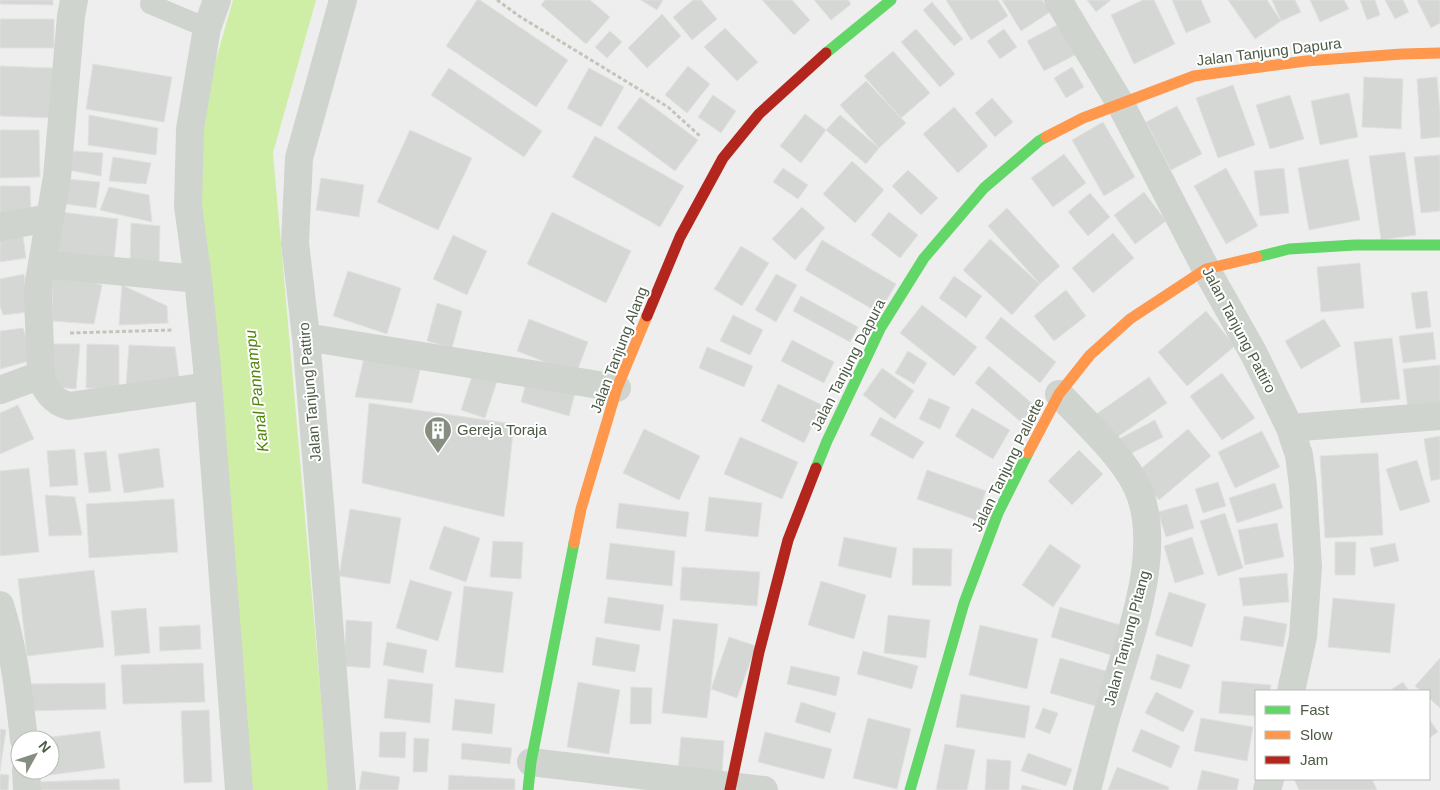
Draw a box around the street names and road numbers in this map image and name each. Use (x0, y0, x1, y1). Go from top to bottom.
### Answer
street label: Jalan Tanjung Dapura (1196, 34, 1343, 69)
street label: Jalan Tanjung Pattiro (1199, 264, 1280, 395)
street label: Jalan Tanjung Alang (587, 284, 650, 415)
street label: Jalan Tanjung Dapura (807, 295, 888, 434)
street label: Jalan Tanjung Pattiro (295, 322, 324, 462)
street label: Jalan Tanjung Pallette (968, 395, 1047, 534)
street label: Jalan Tanjung Pitang (1100, 569, 1153, 707)

